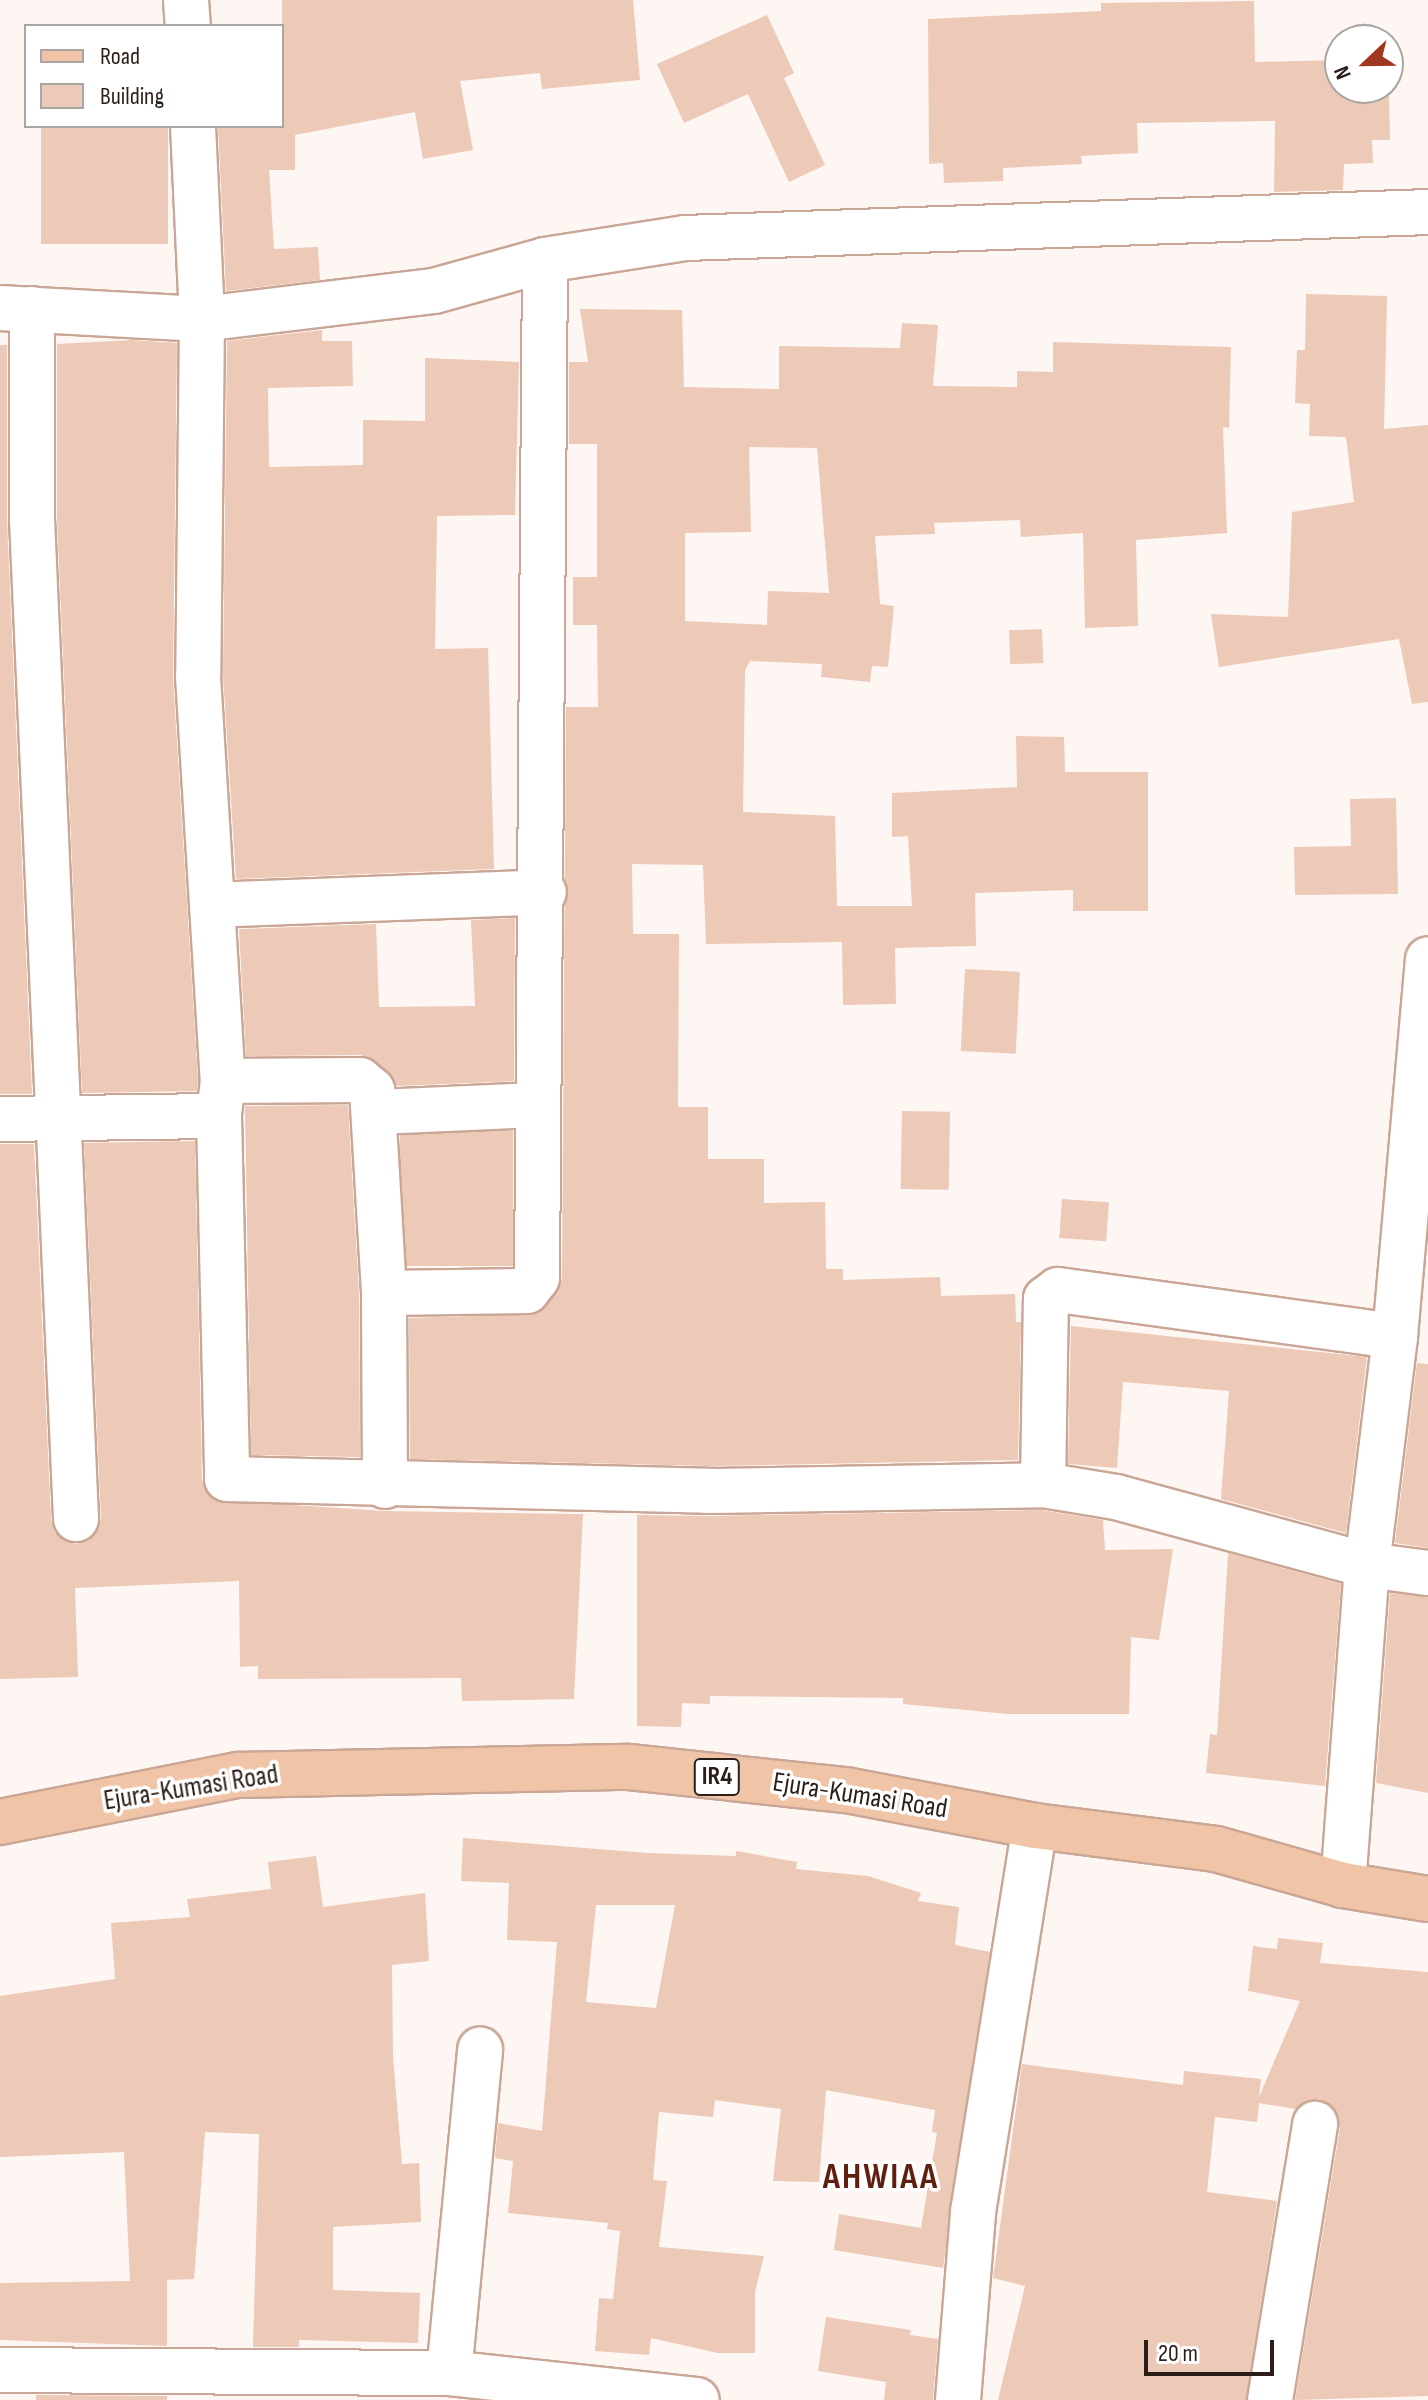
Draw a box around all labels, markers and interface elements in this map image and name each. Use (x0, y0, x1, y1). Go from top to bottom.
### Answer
legend (24, 24, 284, 128)
north arrow (1324, 24, 1404, 104)
text: Road (100, 42, 140, 71)
text: N (1328, 62, 1358, 83)
text: Building (100, 82, 164, 111)
road number: IR4 (693, 1755, 741, 1799)
street label: Ejura-Kumasi Road (101, 1758, 281, 1818)
street label: Ejura-Kumasi Road (770, 1766, 950, 1826)
district label: AHWIAA (823, 2156, 939, 2200)
scale bar (1148, 2324, 1278, 2374)
text: 20 m (1158, 2339, 1198, 2368)

